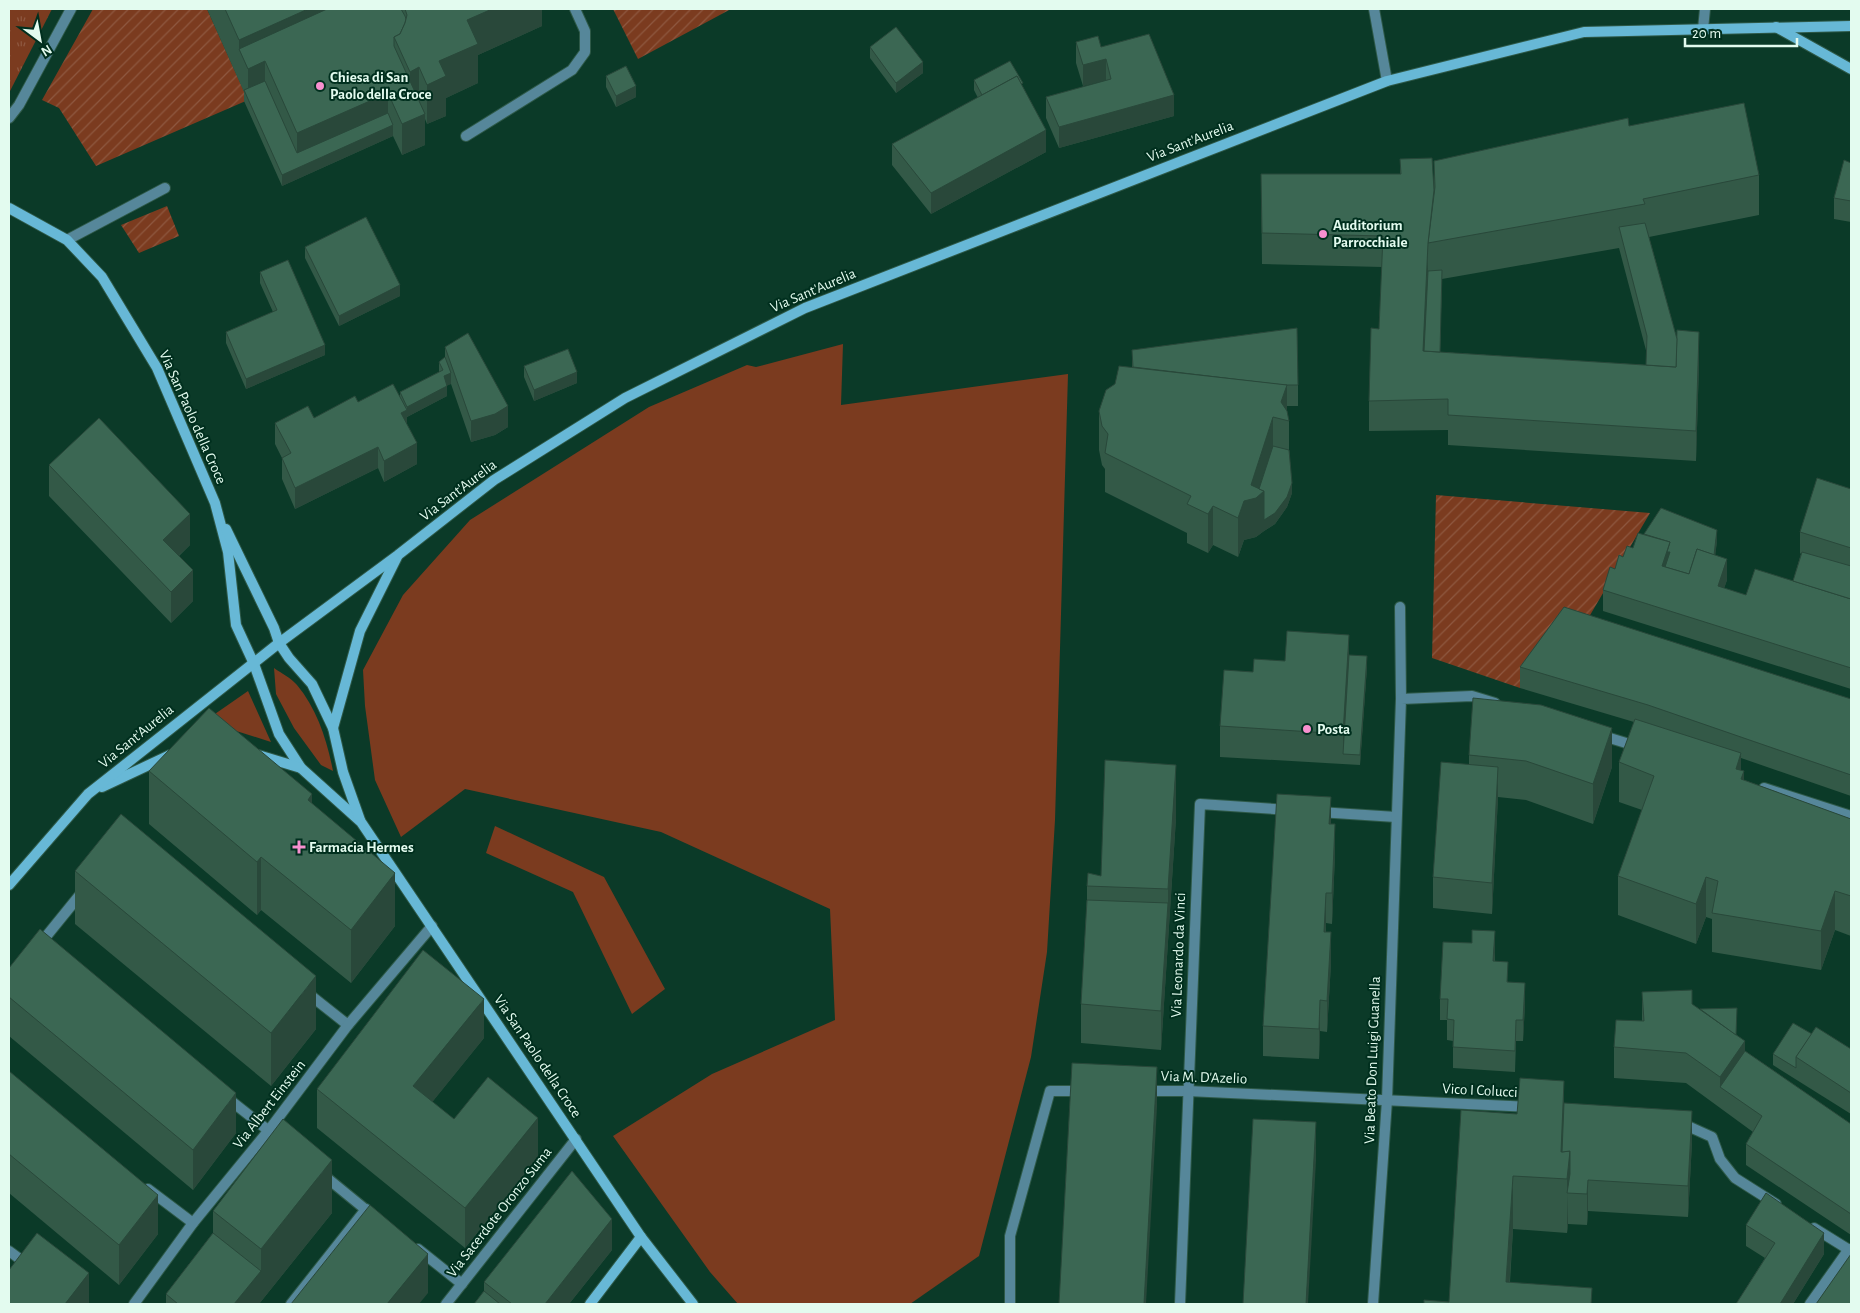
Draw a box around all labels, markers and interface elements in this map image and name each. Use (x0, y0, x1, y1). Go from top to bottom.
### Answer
north arrow (15, 15, 65, 65)
scale bar (1685, 15, 1798, 47)
text: 20 m (1692, 26, 1721, 41)
text: N (39, 42, 54, 59)
place label: Chiesa di San Paolo della Croce (330, 70, 431, 102)
marker: Chiesa di San Paolo della Croce (314, 80, 326, 92)
street label: Via Sant'Aurelia (1145, 118, 1236, 165)
place label: Auditorium Parrocchiale (1333, 218, 1408, 250)
marker: Auditorium Parrocchiale (1317, 228, 1329, 240)
street label: Via Sant'Aurelia (768, 266, 858, 315)
street label: Via San Paolo della Croce (156, 348, 229, 486)
street label: Via Sant'Aurelia (417, 457, 499, 524)
street label: Via Sant'Aurelia (96, 702, 177, 771)
place label: Posta (1317, 722, 1350, 737)
marker: Posta (1301, 723, 1313, 735)
place label: Farmacia Hermes (309, 840, 414, 855)
marker: Farmacia Hermes (293, 841, 305, 853)
street label: Via Leonardo da Vinci (1169, 892, 1188, 1018)
street label: Via Beato Don Luigi Guanella (1362, 976, 1383, 1144)
street label: Via San Paolo della Croce (491, 992, 584, 1120)
street label: Via Albert Einstein (230, 1057, 308, 1151)
street label: Via M. D'Azelio (1160, 1068, 1248, 1087)
street label: Vico I Colucci (1442, 1081, 1518, 1100)
street label: Via Sacerdote Oronzo Suma (444, 1144, 555, 1280)

